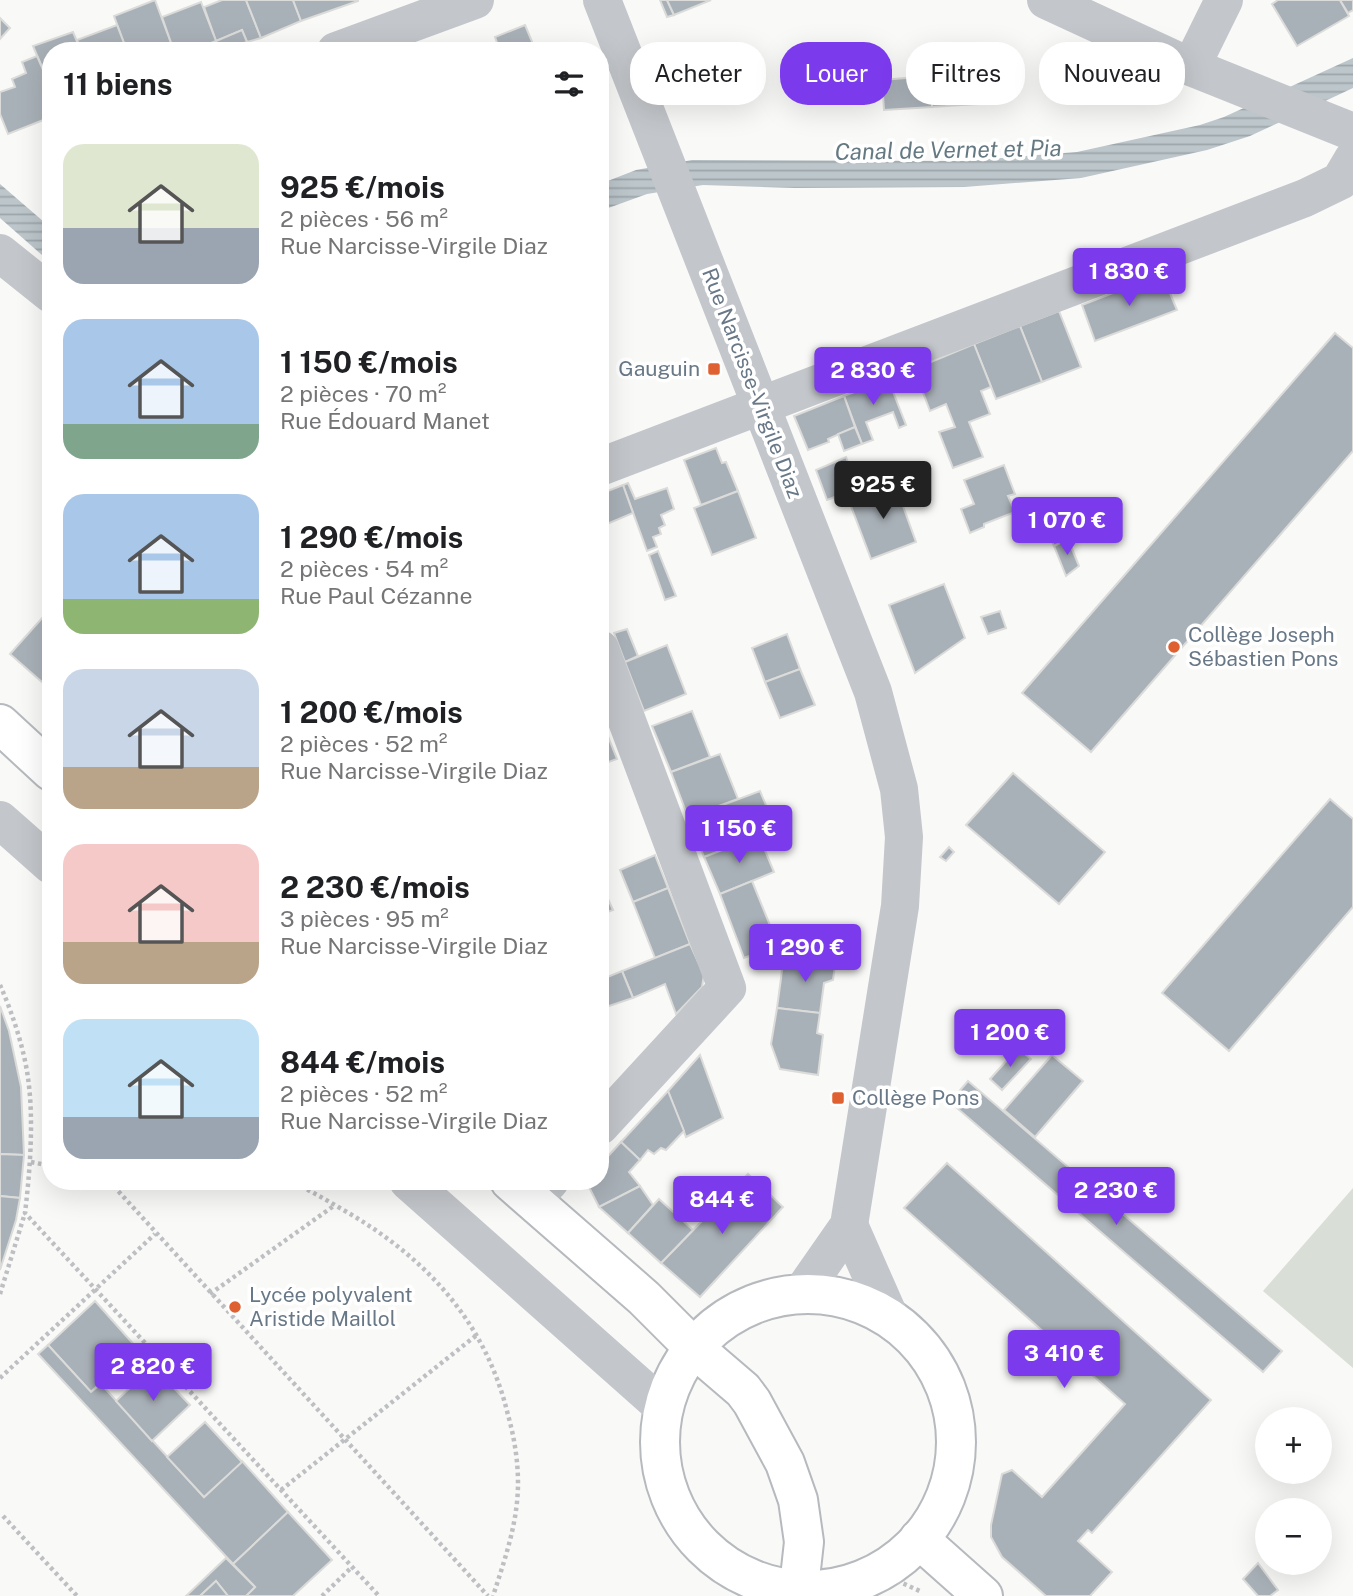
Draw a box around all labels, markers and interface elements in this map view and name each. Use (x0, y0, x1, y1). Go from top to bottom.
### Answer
chip: Acheter (630, 42, 766, 105)
chip: Louer (780, 42, 892, 105)
chip: Filtres (906, 42, 1025, 105)
chip: Nouveau (1039, 42, 1185, 105)
icon: filters (550, 65, 588, 103)
text: 11 biens (63, 66, 172, 102)
water label: Canal de Vernet et Pia (834, 134, 1062, 165)
text: 925 €/mois (280, 169, 445, 205)
icon: home (119, 172, 203, 256)
text: 2 pièces · 56 m² (280, 205, 448, 232)
text: Rue Narcisse-Virgile Diaz (280, 232, 548, 259)
pin: 1 830 € (1064, 248, 1194, 308)
text: 1 830 € (1089, 257, 1169, 284)
street label: Rue Narcisse-Virgile Diaz (697, 264, 808, 501)
text: 1 150 €/mois (280, 344, 458, 380)
icon: home (119, 347, 203, 431)
pin: 2 830 € (808, 348, 938, 407)
place label: Gauguin (618, 356, 700, 381)
text: 2 830 € (830, 356, 916, 383)
marker: Gauguin (706, 361, 722, 377)
text: 2 pièces · 70 m² (280, 380, 446, 407)
text: Rue Édouard Manet (280, 407, 490, 434)
pin: 925 € (834, 462, 932, 521)
text: 925 € (850, 470, 916, 497)
pin: 1 070 € (1002, 498, 1132, 557)
text: 1 070 € (1028, 506, 1106, 533)
text: 1 290 €/mois (280, 519, 463, 555)
icon: home (119, 522, 203, 606)
text: 2 pièces · 54 m² (280, 555, 448, 582)
text: Rue Paul Cézanne (280, 582, 472, 609)
place label: Collège Joseph Sébastien Pons (1188, 622, 1338, 671)
marker: Collège Joseph Sébastien Pons (1166, 639, 1182, 655)
text: 1 200 €/mois (280, 694, 463, 730)
icon: home (119, 697, 203, 781)
text: 2 pièces · 52 m² (280, 730, 447, 757)
text: Rue Narcisse-Virgile Diaz (280, 757, 548, 784)
pin: 1 150 € (674, 806, 804, 865)
text: 1 150 € (701, 814, 777, 841)
text: 2 230 €/mois (280, 869, 470, 905)
icon: home (119, 872, 203, 956)
text: 3 pièces · 95 m² (280, 905, 449, 932)
pin: 1 290 € (740, 925, 870, 984)
text: Rue Narcisse-Virgile Diaz (280, 932, 548, 959)
text: 1 290 € (765, 933, 845, 960)
pin: 1 200 € (945, 1010, 1075, 1069)
text: 1 200 € (970, 1018, 1050, 1045)
text: 844 €/mois (280, 1044, 445, 1080)
icon: home (119, 1047, 203, 1131)
text: 2 pièces · 52 m² (280, 1080, 447, 1107)
place label: Collège Pons (852, 1085, 979, 1110)
marker: Collège Pons (830, 1090, 846, 1106)
text: Rue Narcisse-Virgile Diaz (280, 1107, 548, 1134)
pin: 2 230 € (1051, 1168, 1181, 1227)
pin: 844 € (673, 1176, 771, 1236)
text: 2 230 € (1074, 1176, 1158, 1203)
text: 844 € (689, 1185, 755, 1212)
place label: Lycée polyvalent Aristide Maillol (249, 1282, 413, 1331)
marker: Lycée polyvalent Aristide Maillol (227, 1299, 243, 1315)
pin: 3 410 € (999, 1330, 1129, 1390)
text: 3 410 € (1024, 1339, 1104, 1366)
pin: 2 820 € (88, 1344, 218, 1403)
text: 2 820 € (111, 1352, 195, 1379)
map controls (1255, 1407, 1332, 1575)
button: + (1255, 1407, 1332, 1484)
button: − (1255, 1498, 1332, 1575)

